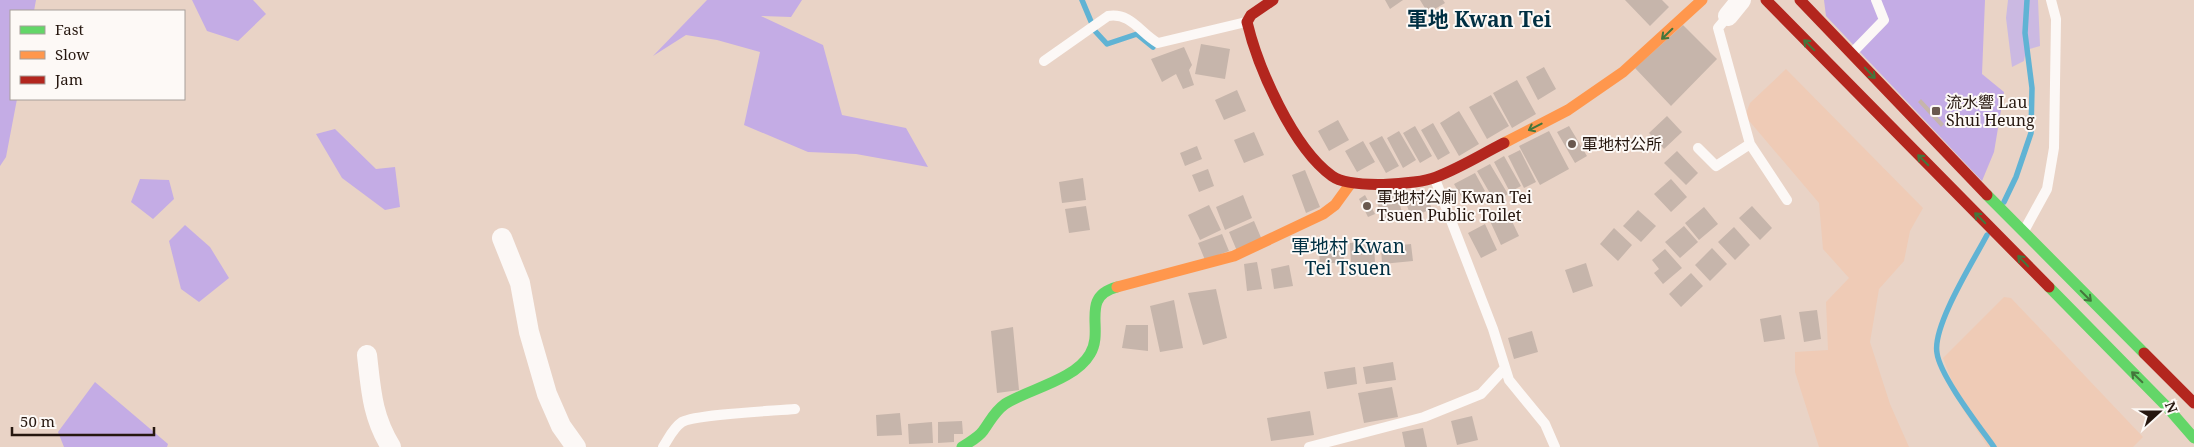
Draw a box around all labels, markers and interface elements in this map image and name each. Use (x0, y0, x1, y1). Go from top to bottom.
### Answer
district label: 軍地 Kwan Tei (1407, 5, 1552, 33)
legend (10, 10, 185, 100)
text: Fast (55, 19, 84, 39)
one-way arrow (1661, 28, 1673, 40)
one-way arrow (1804, 39, 1816, 51)
text: Slow (55, 44, 89, 64)
one-way arrow (1864, 66, 1876, 79)
text: Jam (54, 69, 83, 89)
place label: 流水響 Lau Shui Heung (1946, 91, 2035, 131)
marker: 流水響 Lau Shui Heung (1930, 105, 1942, 117)
one-way arrow (1527, 122, 1542, 132)
place label: 軍地村公所 (1582, 133, 1662, 155)
marker: 軍地村公所 (1566, 138, 1578, 150)
one-way arrow (1918, 155, 1930, 167)
place label: 軍地村公廁 Kwan Tei Tsuen Public Toilet (1377, 186, 1532, 226)
marker: 軍地村公廁 Kwan Tei Tsuen Public Toilet (1361, 200, 1373, 212)
one-way arrow (1975, 212, 1987, 224)
district label: 軍地村 Kwan Tei Tsuen (1291, 233, 1405, 281)
one-way arrow (2017, 254, 2029, 267)
one-way arrow (2080, 290, 2093, 302)
one-way arrow (2130, 371, 2143, 383)
north arrow (2134, 387, 2184, 437)
text: N (2161, 399, 2182, 416)
scale bar (12, 404, 155, 436)
text: 50 m (20, 411, 55, 431)

